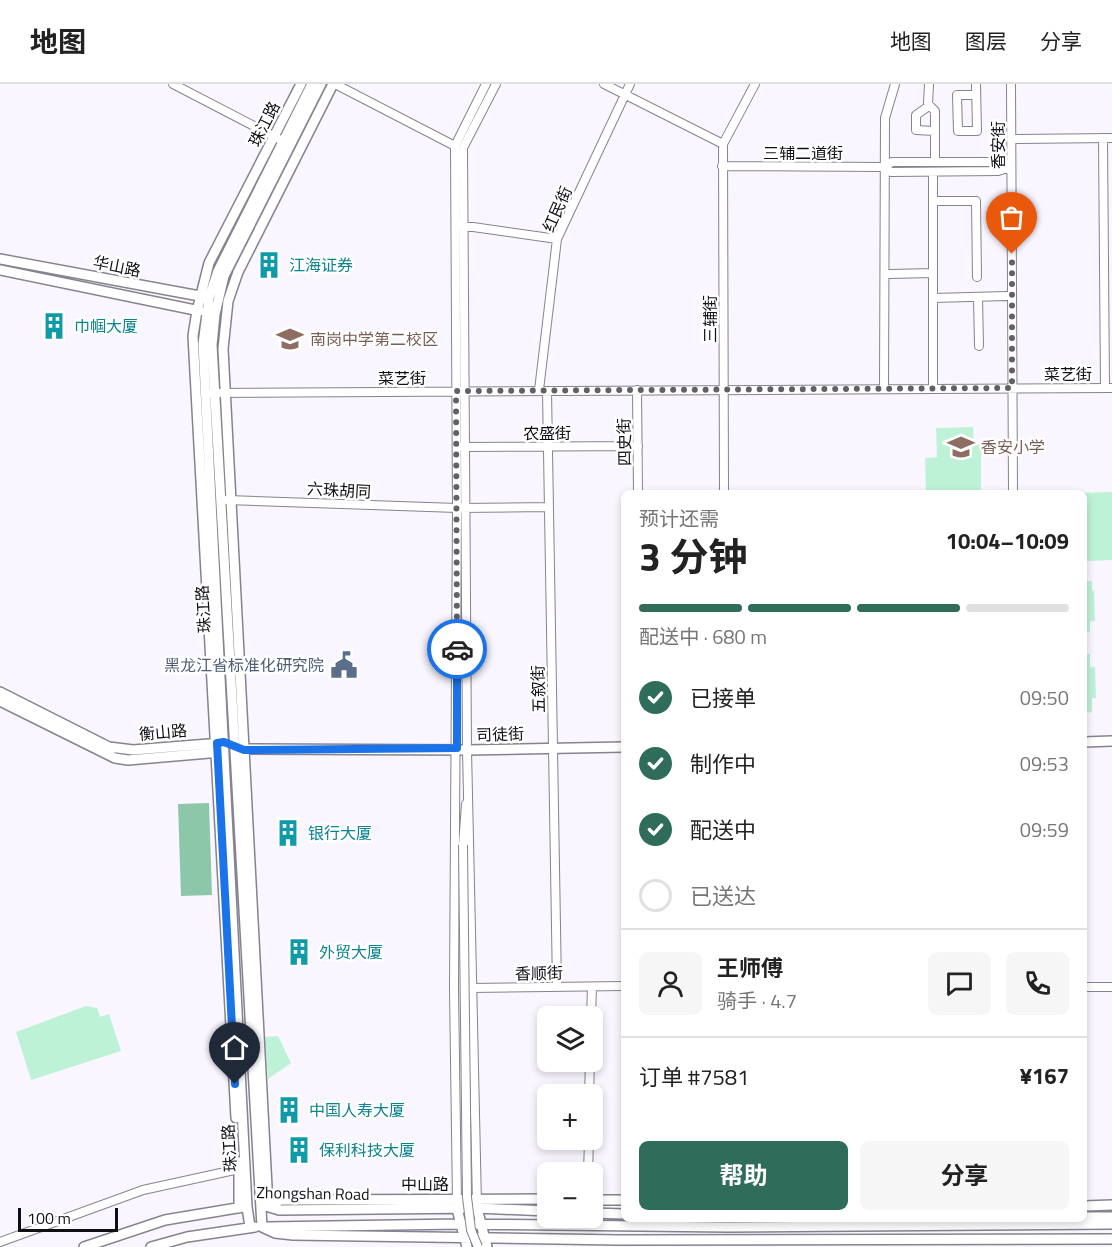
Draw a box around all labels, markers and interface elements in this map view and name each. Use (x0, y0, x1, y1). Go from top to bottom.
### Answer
text: 地图 (30, 20, 86, 63)
text: 地图 (890, 25, 932, 57)
text: 图层 (965, 25, 1007, 57)
text: 分享 (1040, 25, 1082, 57)
street label: 珠江路 (242, 97, 286, 151)
street label: 香安街 (986, 121, 1010, 169)
street label: 三辅二道街 (763, 141, 843, 165)
street label: 红民街 (536, 182, 578, 236)
pin (986, 192, 1037, 254)
icon: bag (995, 201, 1028, 234)
street label: 华山路 (91, 250, 143, 282)
building icon: 江海证券 (254, 250, 284, 280)
place label: 江海证券 (289, 253, 353, 277)
street label: 三辅街 (698, 295, 722, 343)
building icon: 巾帼大厦 (39, 311, 69, 341)
place label: 巾帼大厦 (74, 314, 138, 338)
school or university icon: 南岗中学第二校区 (275, 324, 305, 354)
place label: 南岗中学第二校区 (310, 327, 438, 351)
street label: 菜艺街 (1044, 362, 1092, 386)
street label: 菜艺街 (378, 366, 426, 390)
street label: 四史街 (612, 418, 636, 466)
street label: 农盛街 (523, 421, 571, 445)
school or university icon: 香安小学 (946, 432, 976, 462)
place label: 香安小学 (981, 435, 1045, 459)
street label: 六珠胡同 (306, 476, 372, 504)
text: 预计还需 (639, 503, 719, 534)
text: 10:04–10:09 (946, 524, 1069, 558)
text: 3 分钟 (639, 527, 747, 586)
street label: 珠江路 (190, 584, 216, 634)
courier (427, 619, 487, 679)
text: 配送中 · 680 m (639, 621, 767, 652)
icon: car (441, 633, 474, 666)
public building icon: 黑龙江省标准化研究院 (329, 650, 359, 680)
place label: 黑龙江省标准化研究院 (164, 653, 324, 677)
street label: 五叙街 (526, 665, 550, 713)
icon: check (639, 681, 672, 714)
text: 已接单 (690, 681, 756, 715)
text: 09:50 (1020, 682, 1069, 713)
street label: 衡山路 (138, 718, 188, 746)
street label: 司徒街 (476, 721, 524, 747)
icon: check (639, 747, 672, 780)
text: 制作中 (690, 747, 756, 781)
text: 09:53 (1020, 748, 1069, 779)
icon: check (639, 813, 672, 846)
text: 配送中 (690, 813, 756, 847)
text: 09:59 (1020, 814, 1069, 845)
building icon: 银行大厦 (273, 818, 303, 848)
place label: 银行大厦 (308, 821, 372, 845)
text: 已送达 (690, 879, 756, 913)
building icon: 外贸大厦 (284, 937, 314, 967)
place label: 外贸大厦 (319, 940, 383, 964)
text: 王师傅 (717, 951, 783, 985)
button: person (639, 952, 702, 1015)
button: chat (928, 952, 991, 1015)
button: phone (1006, 952, 1069, 1015)
street label: 香顺街 (515, 961, 563, 985)
text: 骑手 · 4.7 (717, 985, 797, 1016)
map controls (537, 1006, 603, 1228)
button: layers (537, 1006, 603, 1072)
pin (209, 1022, 260, 1084)
icon: home (218, 1031, 251, 1064)
text: ¥167 (1020, 1059, 1069, 1093)
text: 订单 #7581 (639, 1060, 749, 1094)
button: + (537, 1084, 603, 1150)
building icon: 中国人寿大厦 (274, 1095, 304, 1125)
place label: 中国人寿大厦 (309, 1098, 405, 1122)
street label: 珠江路 (216, 1123, 242, 1173)
building icon: 保利科技大厦 (284, 1135, 314, 1165)
place label: 保利科技大厦 (319, 1138, 415, 1162)
button: 帮助 (639, 1141, 848, 1210)
button: 分享 (860, 1141, 1069, 1210)
button: − (537, 1162, 603, 1228)
street label: 中山路 (401, 1172, 449, 1196)
street label: Zhongshan Road (256, 1180, 370, 1206)
scale bar (18, 1205, 118, 1232)
text: 100 m (27, 1206, 71, 1230)

